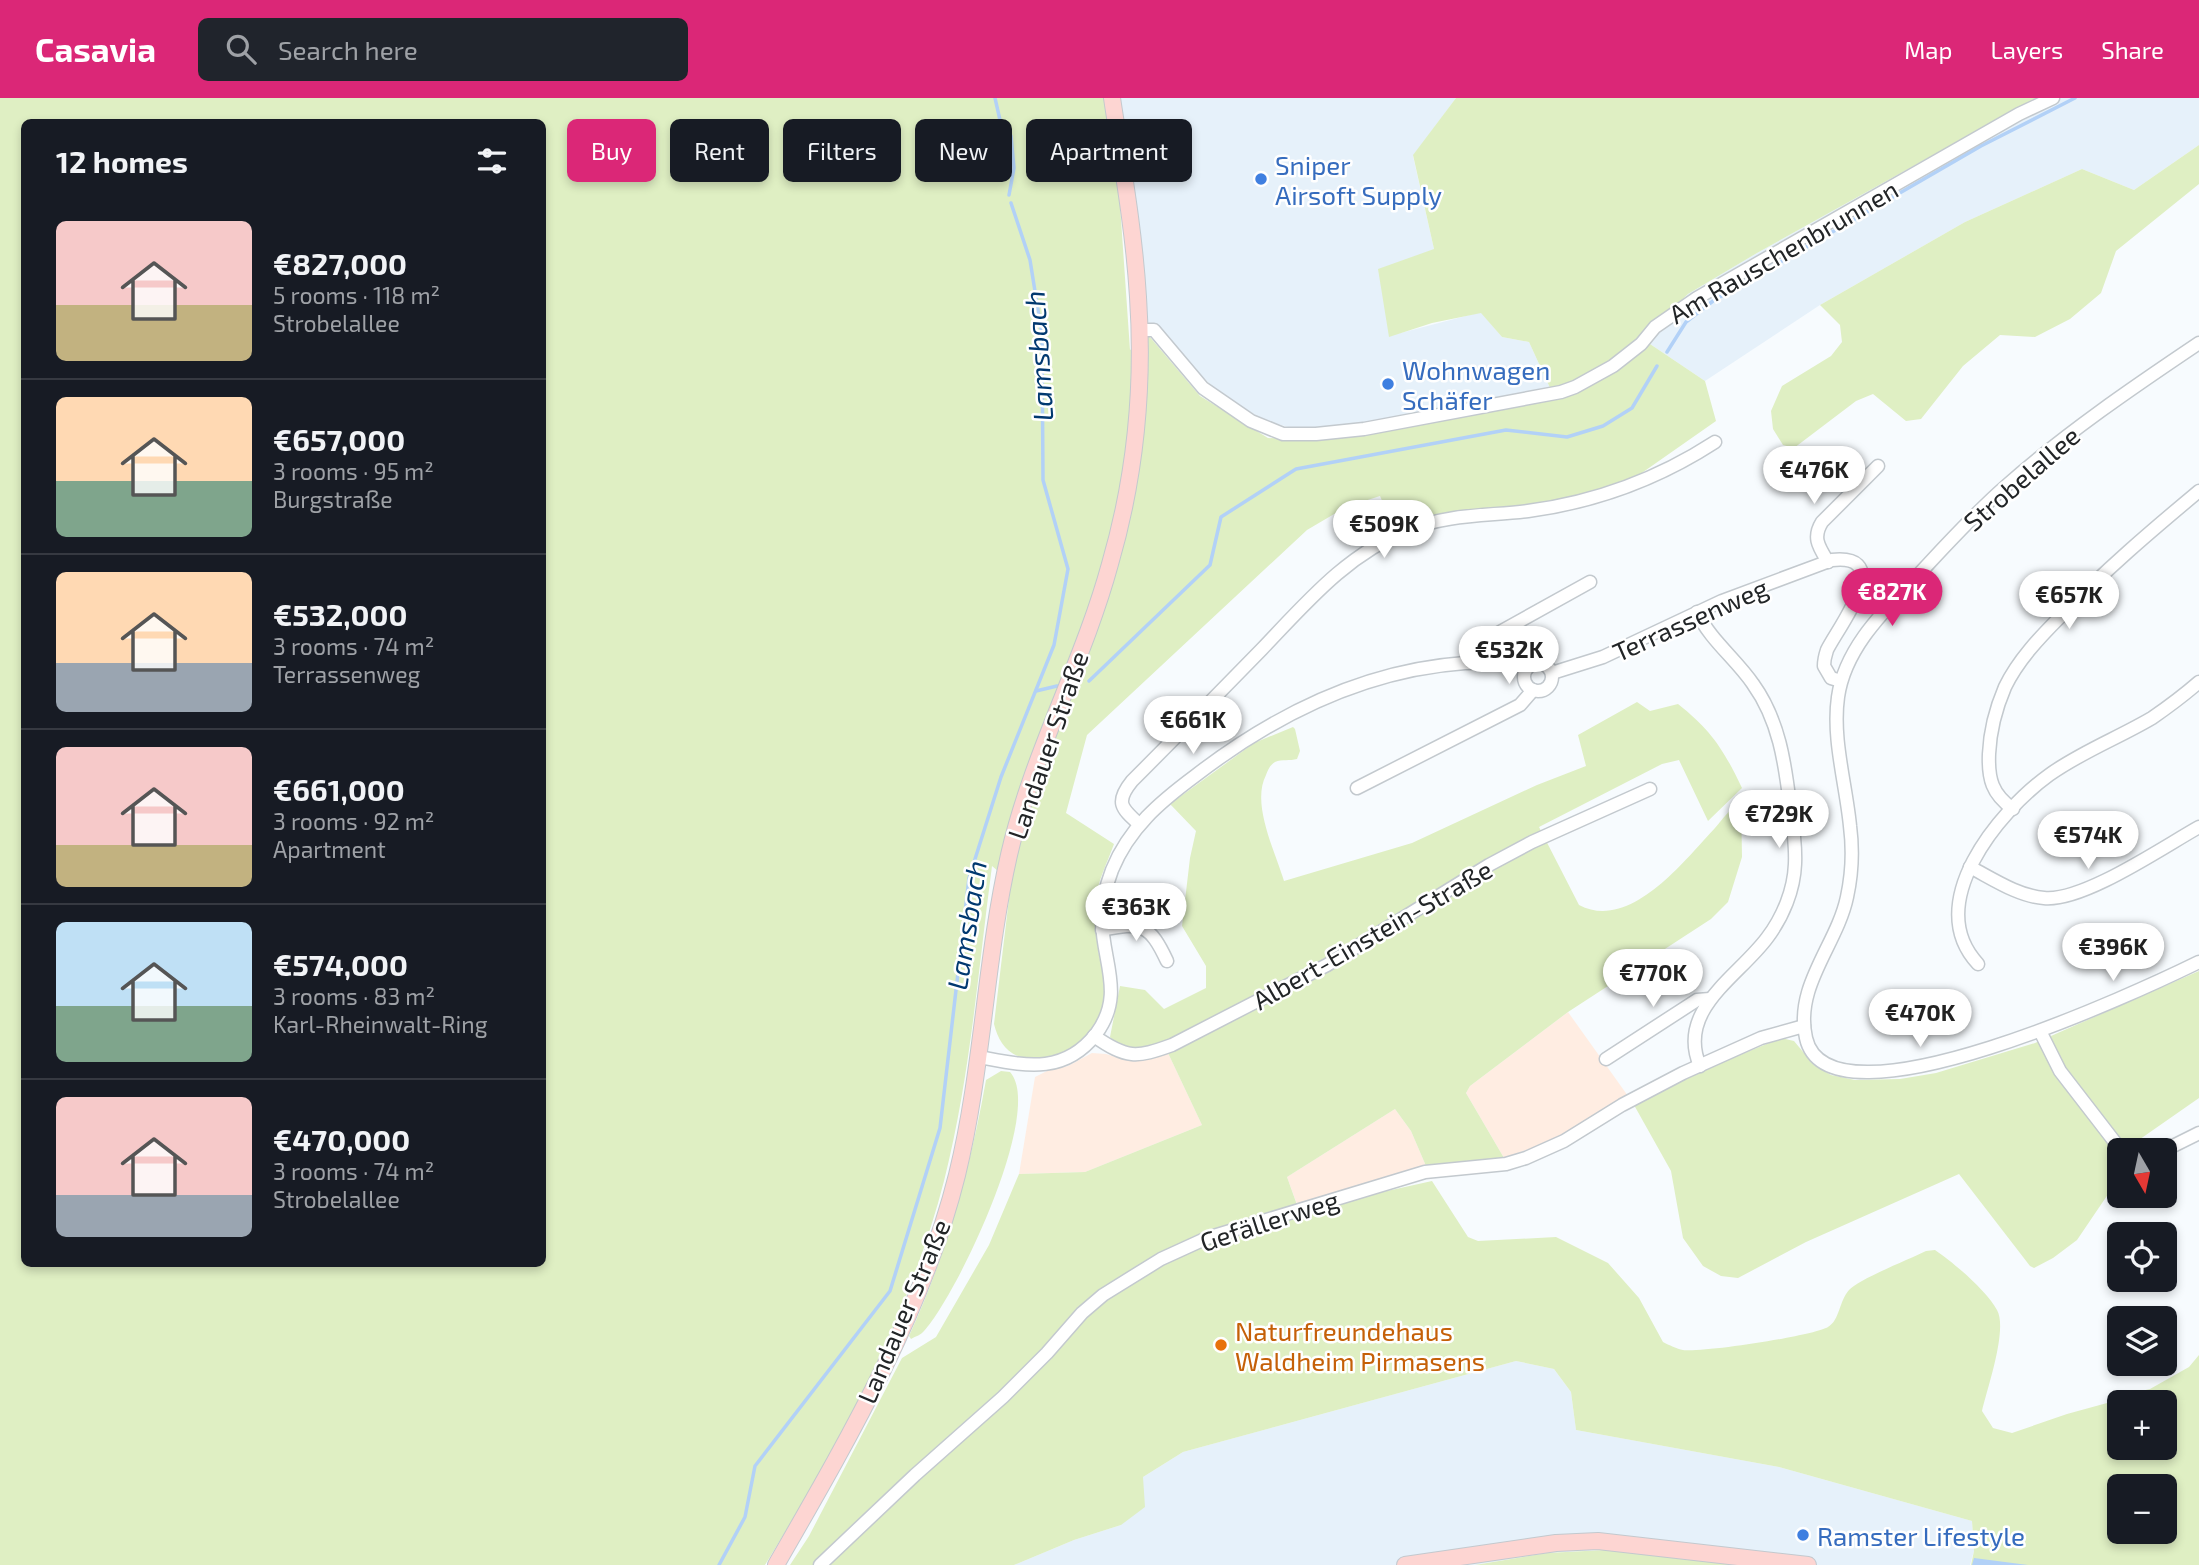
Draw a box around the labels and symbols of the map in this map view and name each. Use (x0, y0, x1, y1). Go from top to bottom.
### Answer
place label: Sniper Airsoft Supply (1275, 149, 1442, 210)
marker: Sniper Airsoft Supply (1253, 171, 1269, 187)
street label: Am Rauschenbrunnen (1663, 173, 1903, 329)
water label: Lamsbach (1016, 290, 1060, 422)
place label: Wohnwagen Schäfer (1402, 354, 1550, 415)
marker: Wohnwagen Schäfer (1380, 376, 1396, 392)
street label: Strobelallee (1957, 419, 2085, 537)
pin: €476K (1765, 446, 1863, 506)
pin: €509K (1335, 500, 1433, 560)
pin: €827K (1843, 568, 1941, 628)
street label: Terrassenweg (1608, 571, 1772, 667)
pin: €657K (2020, 572, 2118, 631)
pin: €532K (1460, 626, 1558, 686)
street label: Landauer Straße (1000, 647, 1094, 843)
pin: €661K (1144, 696, 1242, 756)
pin: €729K (1730, 790, 1828, 850)
pin: €574K (2039, 812, 2137, 871)
street label: Albert-Einstein-Straße (1247, 853, 1497, 1015)
water label: Lamsbach (939, 858, 993, 992)
pin: €363K (1087, 884, 1185, 943)
pin: €396K (2064, 924, 2162, 983)
pin: €770K (1604, 950, 1702, 1009)
pin: €470K (1871, 990, 1969, 1049)
north arrow (2107, 1138, 2177, 1208)
street label: Gefällerweg (1196, 1183, 1342, 1257)
street label: Landauer Straße (850, 1214, 956, 1408)
place label: Naturfreundehaus Waldheim Pirmasens (1235, 1315, 1485, 1376)
marker: Naturfreundehaus Waldheim Pirmasens (1213, 1337, 1229, 1353)
place label: Ramster Lifestyle (1817, 1520, 2025, 1551)
marker: Ramster Lifestyle (1795, 1527, 1811, 1543)

